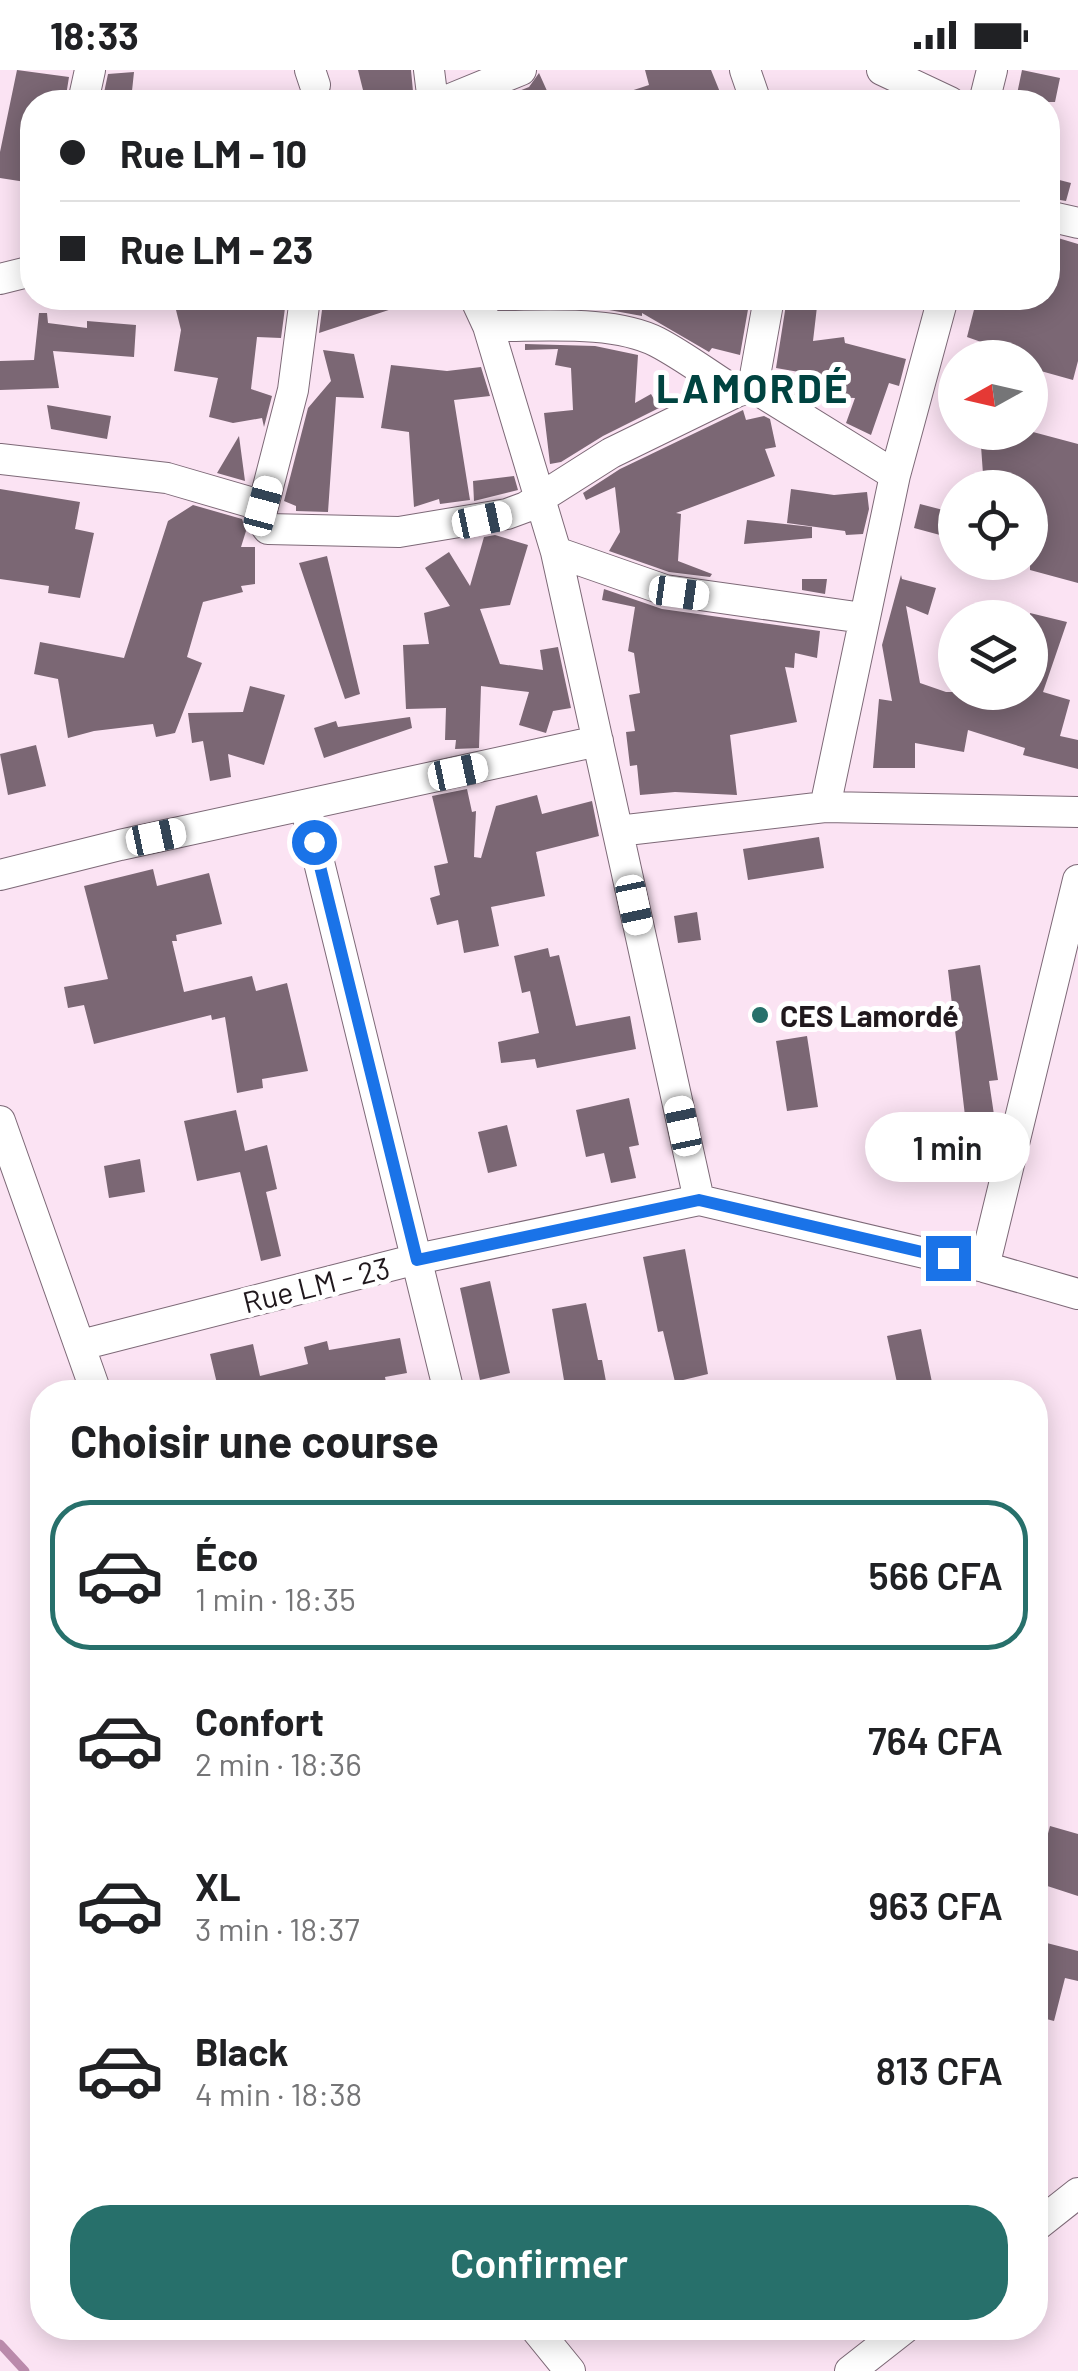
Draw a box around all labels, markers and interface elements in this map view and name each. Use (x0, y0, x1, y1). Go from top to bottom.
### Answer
text: 18:33 (50, 12, 139, 58)
text: Rue LM - 10 (120, 130, 307, 176)
text: Rue LM - 23 (120, 226, 313, 272)
north arrow (938, 340, 1048, 450)
map controls (938, 340, 1048, 710)
district label: LAMORDÉ (656, 363, 850, 411)
button: locate (938, 470, 1048, 580)
car (241, 473, 285, 539)
car (450, 499, 514, 541)
car (647, 574, 711, 612)
button: layers (938, 600, 1048, 710)
car (426, 751, 490, 793)
car (124, 816, 188, 858)
route start (292, 820, 337, 865)
car (613, 873, 655, 937)
place label: CES Lamordé (780, 997, 959, 1033)
marker: CES Lamordé (749, 1004, 771, 1026)
car (662, 1094, 704, 1158)
callout: 1 min (866, 1113, 1030, 1183)
text: 1 min (913, 1128, 982, 1166)
route end (926, 1236, 971, 1281)
street label: Rue LM - 23 (239, 1248, 393, 1320)
text: Choisir une course (70, 1413, 439, 1467)
icon: car (75, 1530, 165, 1620)
text: Éco (195, 1533, 259, 1579)
text: 566 CFA (869, 1552, 1003, 1598)
text: 1 min · 18:35 (195, 1579, 356, 1617)
icon: car (75, 1695, 165, 1785)
text: Confort (195, 1698, 324, 1744)
text: 764 CFA (868, 1717, 1003, 1763)
text: 2 min · 18:36 (195, 1744, 362, 1782)
icon: car (75, 1860, 165, 1950)
text: XL (195, 1863, 241, 1909)
text: 963 CFA (869, 1882, 1003, 1928)
text: 3 min · 18:37 (195, 1909, 360, 1947)
icon: car (75, 2025, 165, 2115)
text: Black (195, 2028, 289, 2074)
text: 813 CFA (876, 2047, 1003, 2093)
text: 4 min · 18:38 (195, 2074, 362, 2112)
button: Confirmer (70, 2205, 1008, 2320)

